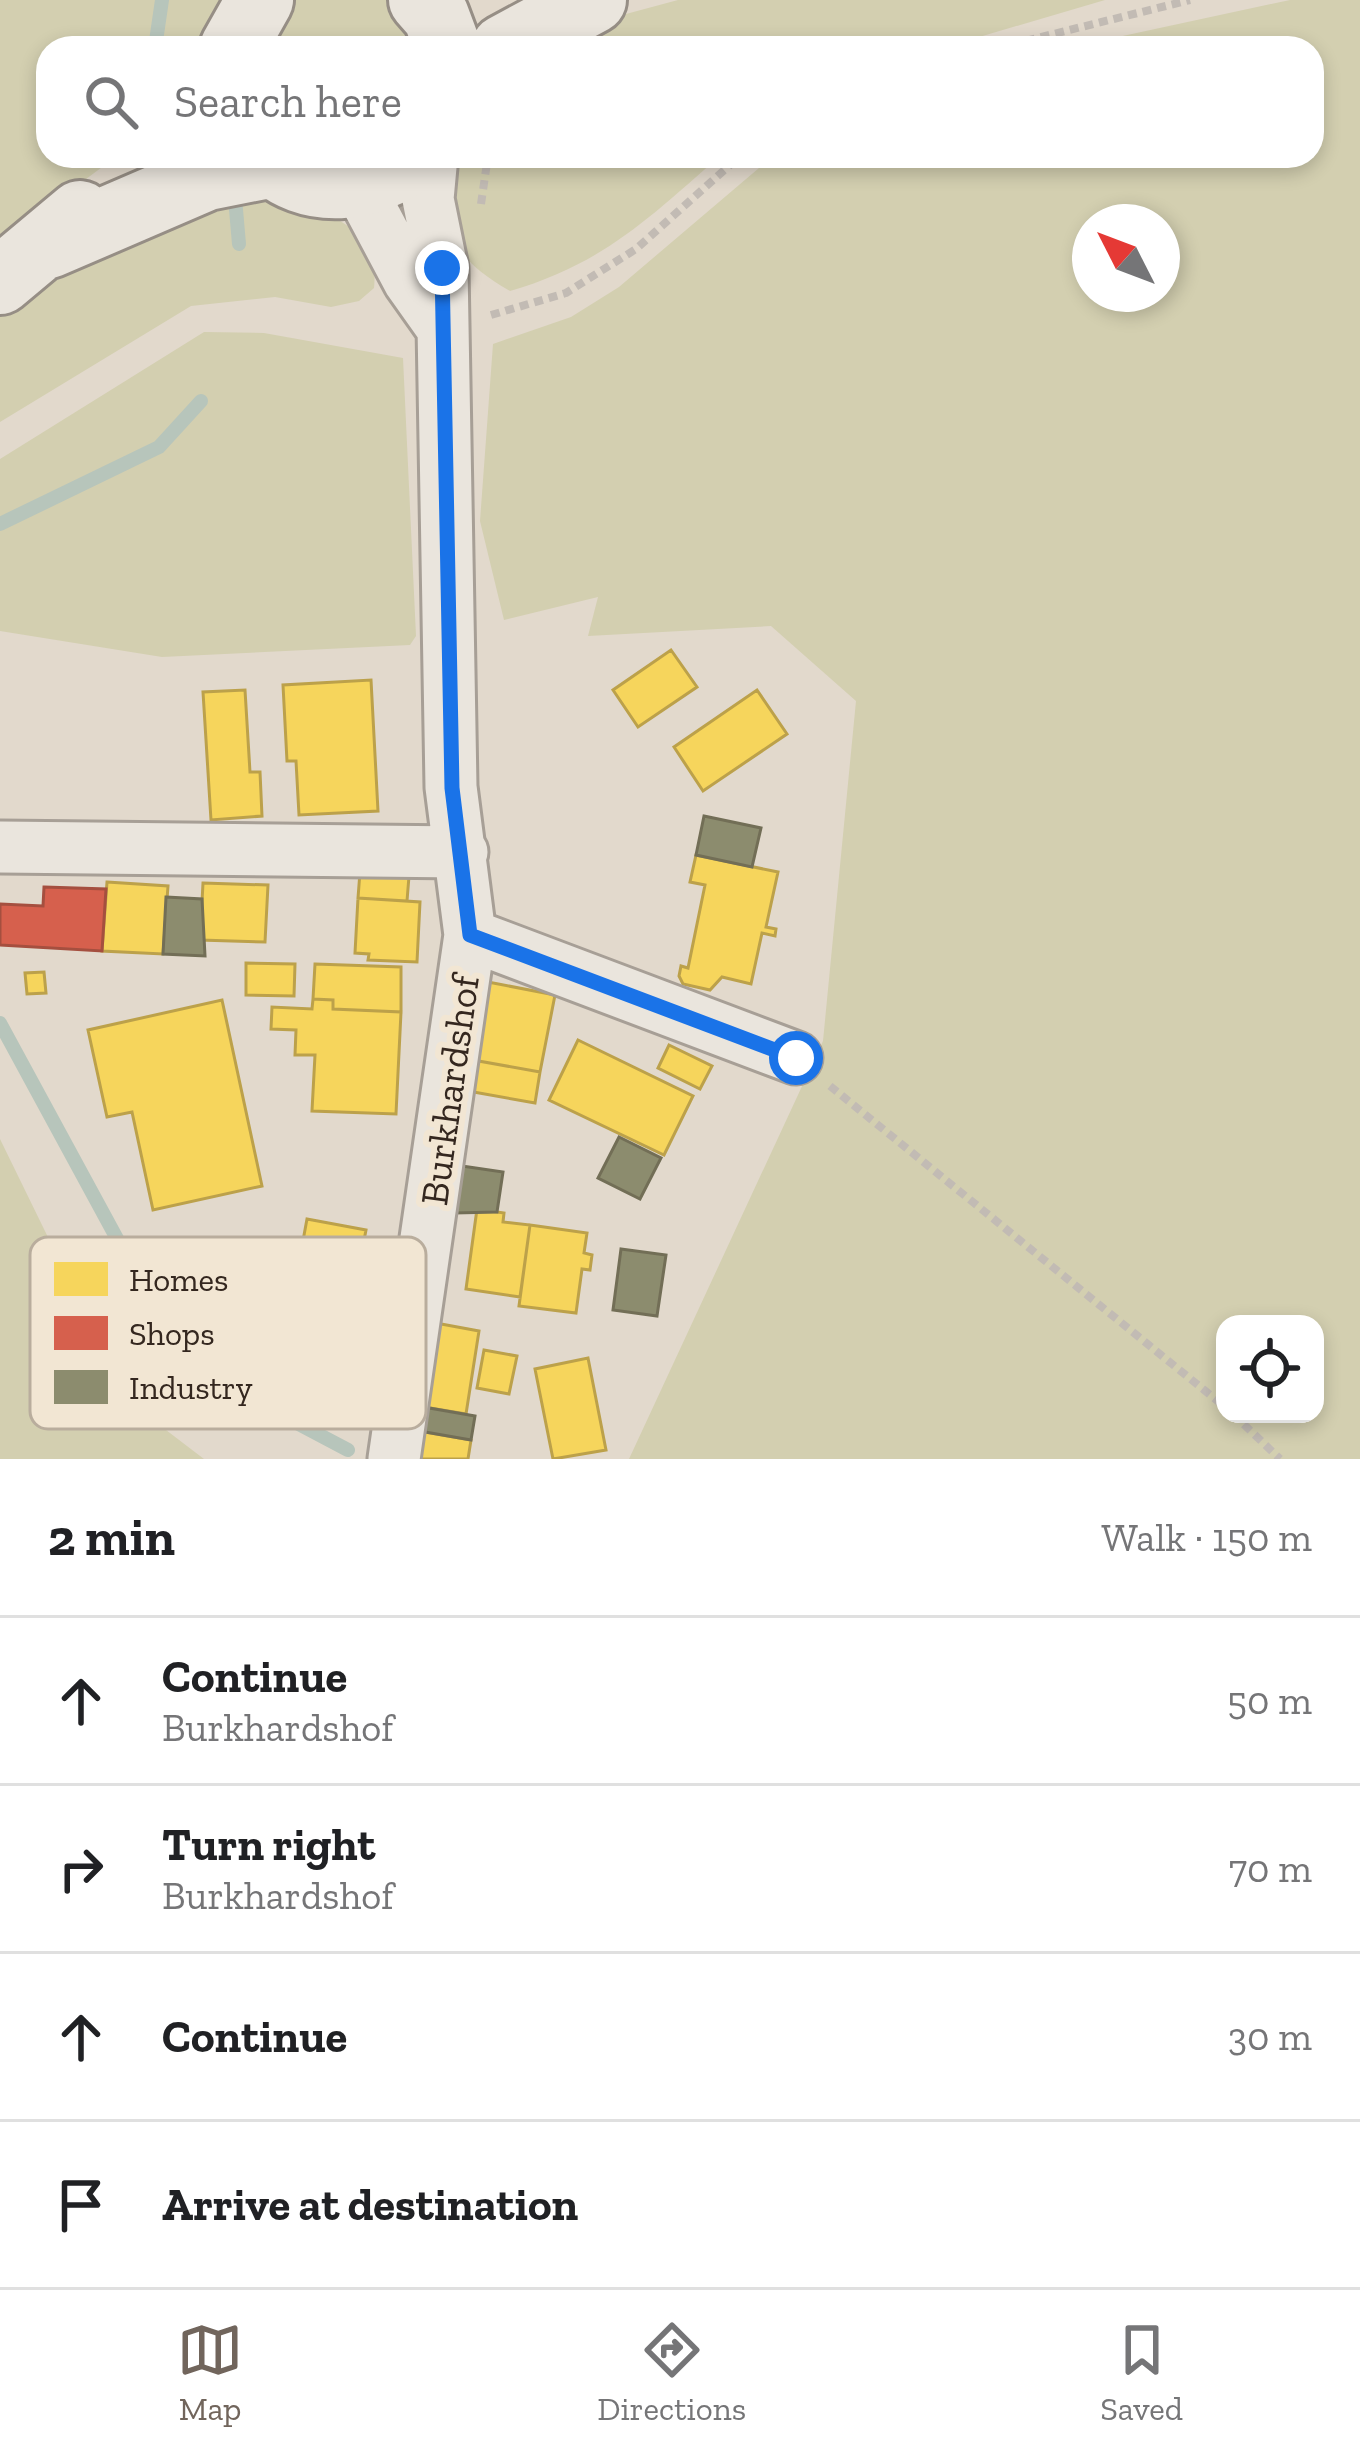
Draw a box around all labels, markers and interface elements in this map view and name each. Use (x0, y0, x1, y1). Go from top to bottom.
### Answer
search box (36, 36, 1324, 168)
icon: search (78, 69, 144, 135)
text: Search here (174, 75, 402, 129)
north arrow (1072, 204, 1180, 312)
route end (415, 241, 469, 295)
street label: Burkhardshof (410, 970, 489, 1208)
route start (769, 1031, 823, 1085)
legend (30, 1237, 426, 1429)
text: Homes (129, 1260, 229, 1299)
text: Shops (129, 1314, 215, 1353)
map controls (1216, 1315, 1324, 1423)
button: locate (1216, 1315, 1324, 1423)
text: Industry (129, 1368, 253, 1407)
text: 2 min (48, 1507, 175, 1568)
text: Walk · 150 m (1102, 1514, 1312, 1561)
text: Continue (162, 1650, 347, 1704)
icon: ahead (48, 1668, 114, 1734)
text: 50 m (1227, 1677, 1312, 1724)
text: Burkhardshof (162, 1704, 394, 1751)
text: Turn right (162, 1818, 375, 1872)
icon: right (48, 1836, 114, 1902)
text: 70 m (1229, 1845, 1312, 1892)
text: Burkhardshof (162, 1872, 394, 1919)
icon: ahead (48, 2004, 114, 2070)
text: Continue (162, 2010, 347, 2064)
text: 30 m (1228, 2013, 1312, 2060)
icon: arrive (48, 2172, 114, 2238)
text: Arrive at destination (162, 2178, 578, 2232)
tab: Map (177, 2317, 243, 2428)
tab: Directions (597, 2317, 746, 2428)
tab: Saved (1100, 2317, 1183, 2428)

